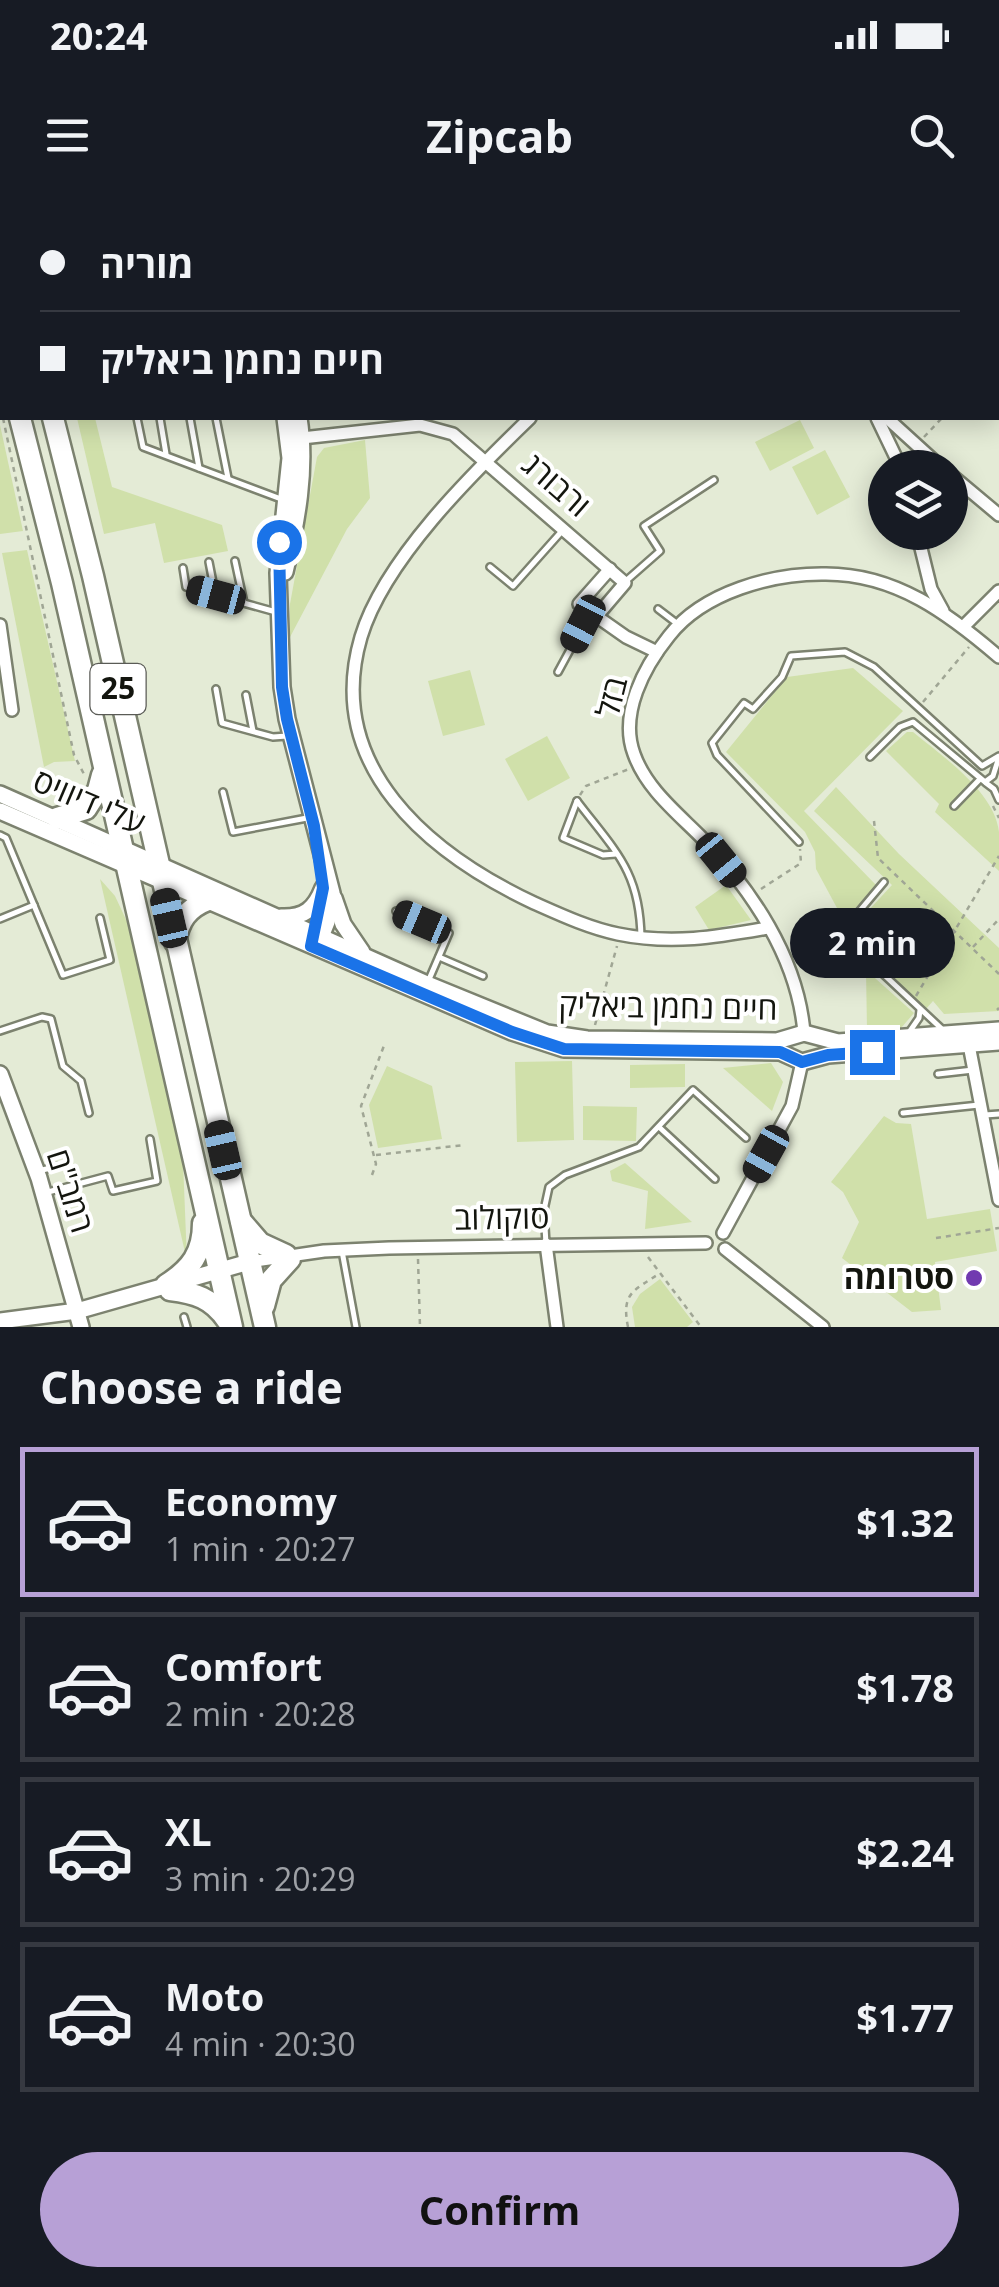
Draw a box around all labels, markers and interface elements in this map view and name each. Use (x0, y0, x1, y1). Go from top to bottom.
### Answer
text: 20:24 (50, 9, 148, 61)
text: Zipcab (426, 105, 573, 166)
icon: menu (40, 108, 95, 163)
icon: search (904, 108, 959, 163)
text: מוריה (100, 237, 194, 289)
text: חיים נחמן ביאליק (100, 333, 384, 385)
street label: ורבורג (513, 442, 600, 526)
map controls (868, 450, 968, 550)
button: layers (868, 450, 968, 550)
route start (257, 520, 302, 565)
car (183, 573, 249, 617)
car (556, 590, 610, 658)
road number: 25 (90, 664, 146, 714)
street label: בזל (585, 671, 636, 722)
street label: עלי דיוויס (27, 758, 152, 843)
car (690, 827, 752, 893)
car (148, 885, 190, 951)
car (389, 896, 455, 948)
callout: 2 min (790, 907, 954, 977)
text: 2 min (828, 921, 917, 964)
street label: חיים נחמן ביאליק (558, 982, 778, 1029)
route end (850, 1030, 895, 1075)
car (202, 1117, 244, 1183)
car (738, 1120, 794, 1188)
street label: רמב"ם (38, 1143, 105, 1238)
street label: סוקולוב (454, 1194, 550, 1239)
place label: סטרומה (844, 1255, 954, 1298)
marker: סטרומה (963, 1267, 985, 1289)
text: Choose a ride (40, 1356, 343, 1417)
text: Economy (165, 1475, 337, 1527)
icon: car (45, 1477, 135, 1567)
text: $1.32 (856, 1496, 954, 1548)
text: 1 min · 20:27 (165, 1527, 356, 1570)
text: Comfort (165, 1640, 322, 1692)
icon: car (45, 1642, 135, 1732)
text: $1.78 (856, 1661, 954, 1713)
text: 2 min · 20:28 (165, 1692, 356, 1735)
text: XL (165, 1805, 212, 1857)
icon: car (45, 1807, 135, 1897)
text: $2.24 (856, 1826, 954, 1878)
text: 3 min · 20:29 (165, 1857, 356, 1900)
text: Moto (165, 1970, 264, 2022)
icon: car (45, 1972, 135, 2062)
text: $1.77 (856, 1991, 954, 2043)
text: 4 min · 20:30 (165, 2022, 356, 2065)
button: Confirm (40, 2152, 959, 2267)

